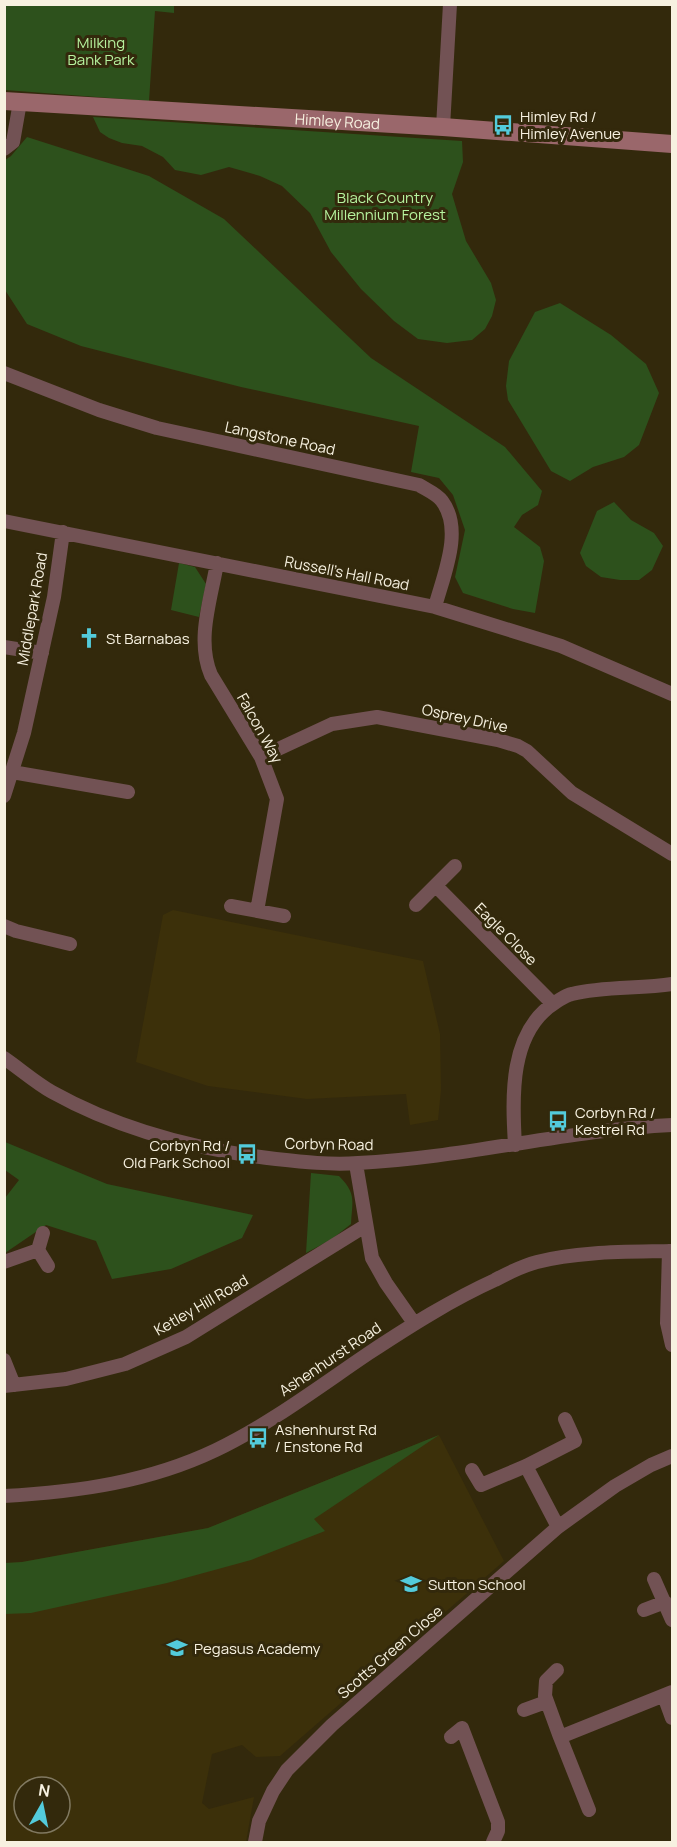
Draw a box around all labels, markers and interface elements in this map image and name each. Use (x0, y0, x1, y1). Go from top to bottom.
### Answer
park label: Milking Bank Park (68, 32, 135, 70)
place label: Himley Rd / Himley Avenue (520, 106, 621, 144)
street label: Himley Road (294, 108, 381, 134)
bus stop icon: Himley Rd / Himley Avenue (491, 113, 515, 137)
park label: Black Country Millennium Forest (324, 187, 446, 225)
street label: Langstone Road (223, 416, 337, 460)
street label: Middlepark Road (12, 551, 52, 667)
street label: Russell's Hall Road (283, 551, 411, 595)
church icon: St Barnabas (77, 626, 101, 650)
place label: St Barnabas (106, 628, 190, 649)
street label: Falcon Way (232, 689, 288, 767)
street label: Osprey Drive (420, 699, 510, 737)
street label: Eagle Close (470, 898, 542, 970)
place label: Corbyn Rd / Kestrel Rd (575, 1102, 655, 1140)
bus stop icon: Corbyn Rd / Kestrel Rd (546, 1109, 570, 1133)
street label: Corbyn Road (284, 1133, 374, 1155)
place label: Corbyn Rd / Old Park School (123, 1135, 230, 1173)
bus stop icon: Corbyn Rd / Old Park School (235, 1142, 259, 1166)
street label: Ketley Hill Road (150, 1270, 252, 1340)
street label: Ashenhurst Road (275, 1317, 385, 1401)
place label: Ashenhurst Rd / Enstone Rd (275, 1419, 377, 1457)
bus stop icon: Ashenhurst Rd / Enstone Rd (246, 1426, 270, 1450)
school or university icon: Sutton School (399, 1572, 423, 1596)
place label: Sutton School (428, 1574, 526, 1595)
street label: Scotts Green Close (333, 1600, 447, 1704)
school or university icon: Pegasus Academy (165, 1636, 189, 1660)
place label: Pegasus Academy (194, 1638, 321, 1659)
north arrow (12, 1775, 72, 1835)
text: N (37, 1778, 52, 1802)

